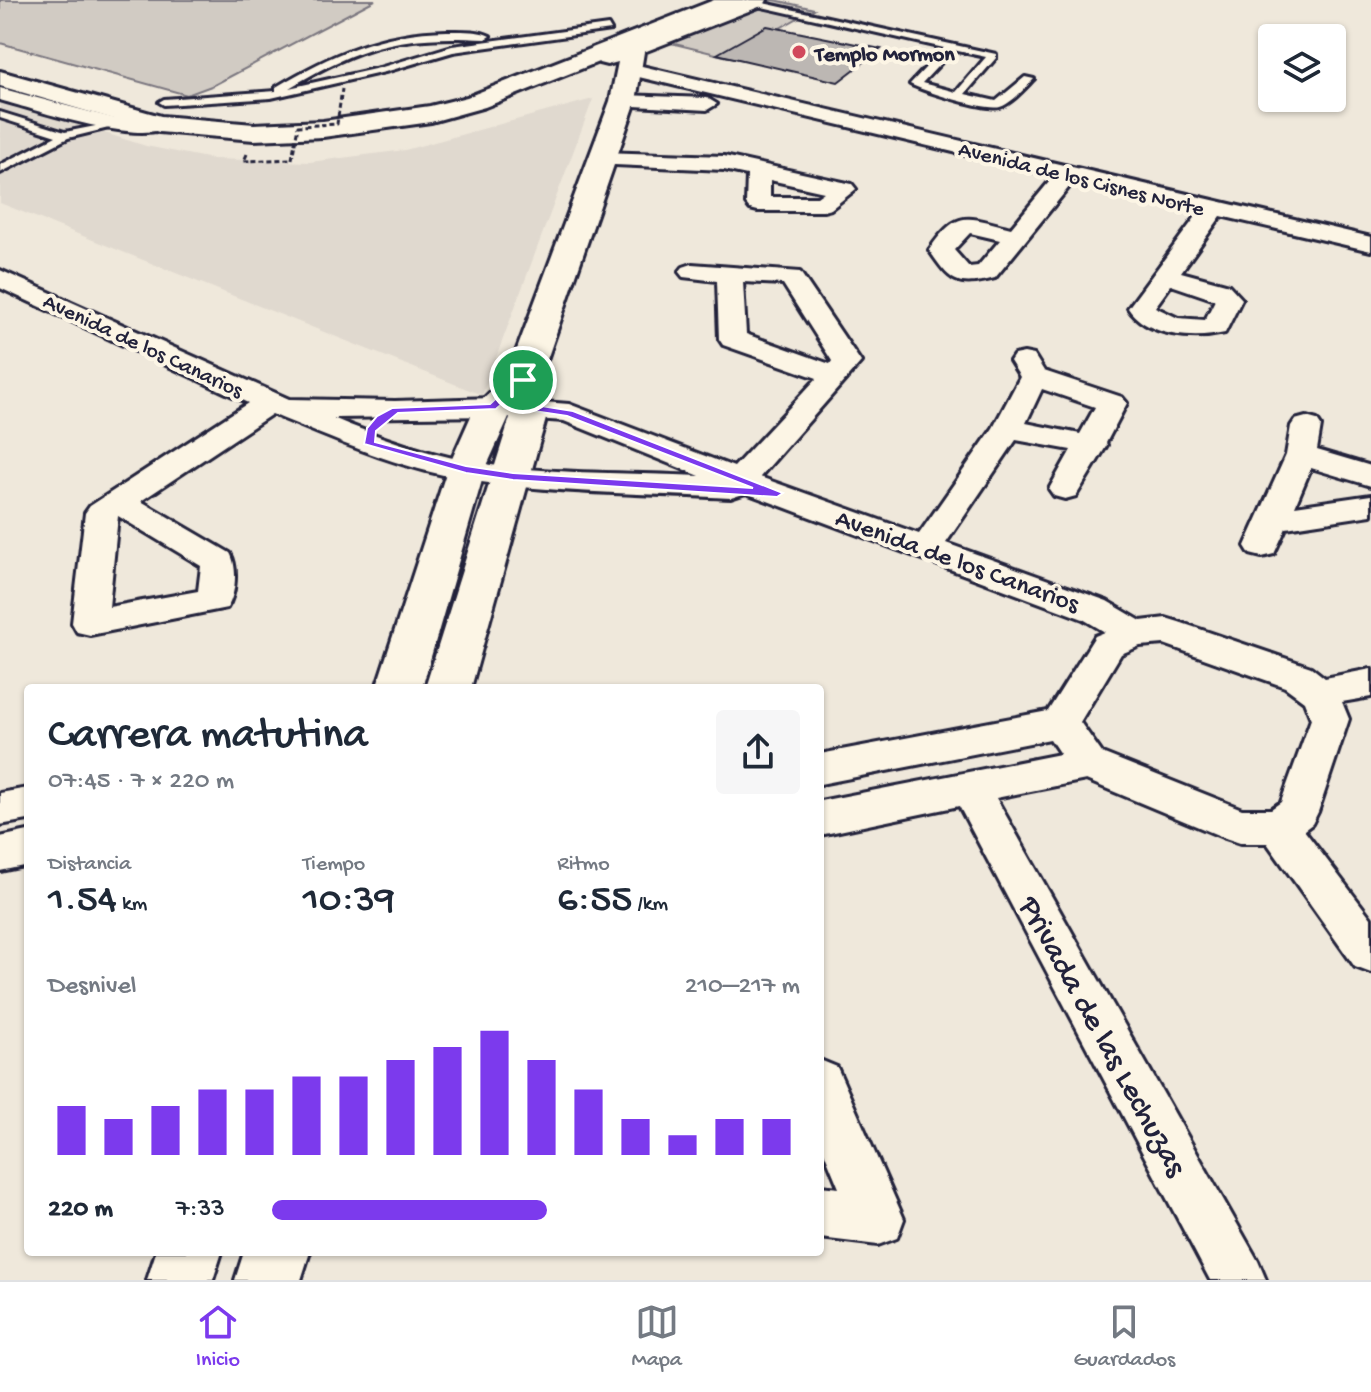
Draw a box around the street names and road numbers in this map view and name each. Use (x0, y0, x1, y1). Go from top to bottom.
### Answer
street label: Avenida de los Cisnes Norte (955, 138, 1207, 224)
street label: Avenida de los Canarios (38, 290, 247, 406)
street label: Avenida de los Canarios (830, 505, 1084, 622)
street label: Privada de las Lechuzas (1007, 890, 1194, 1185)

